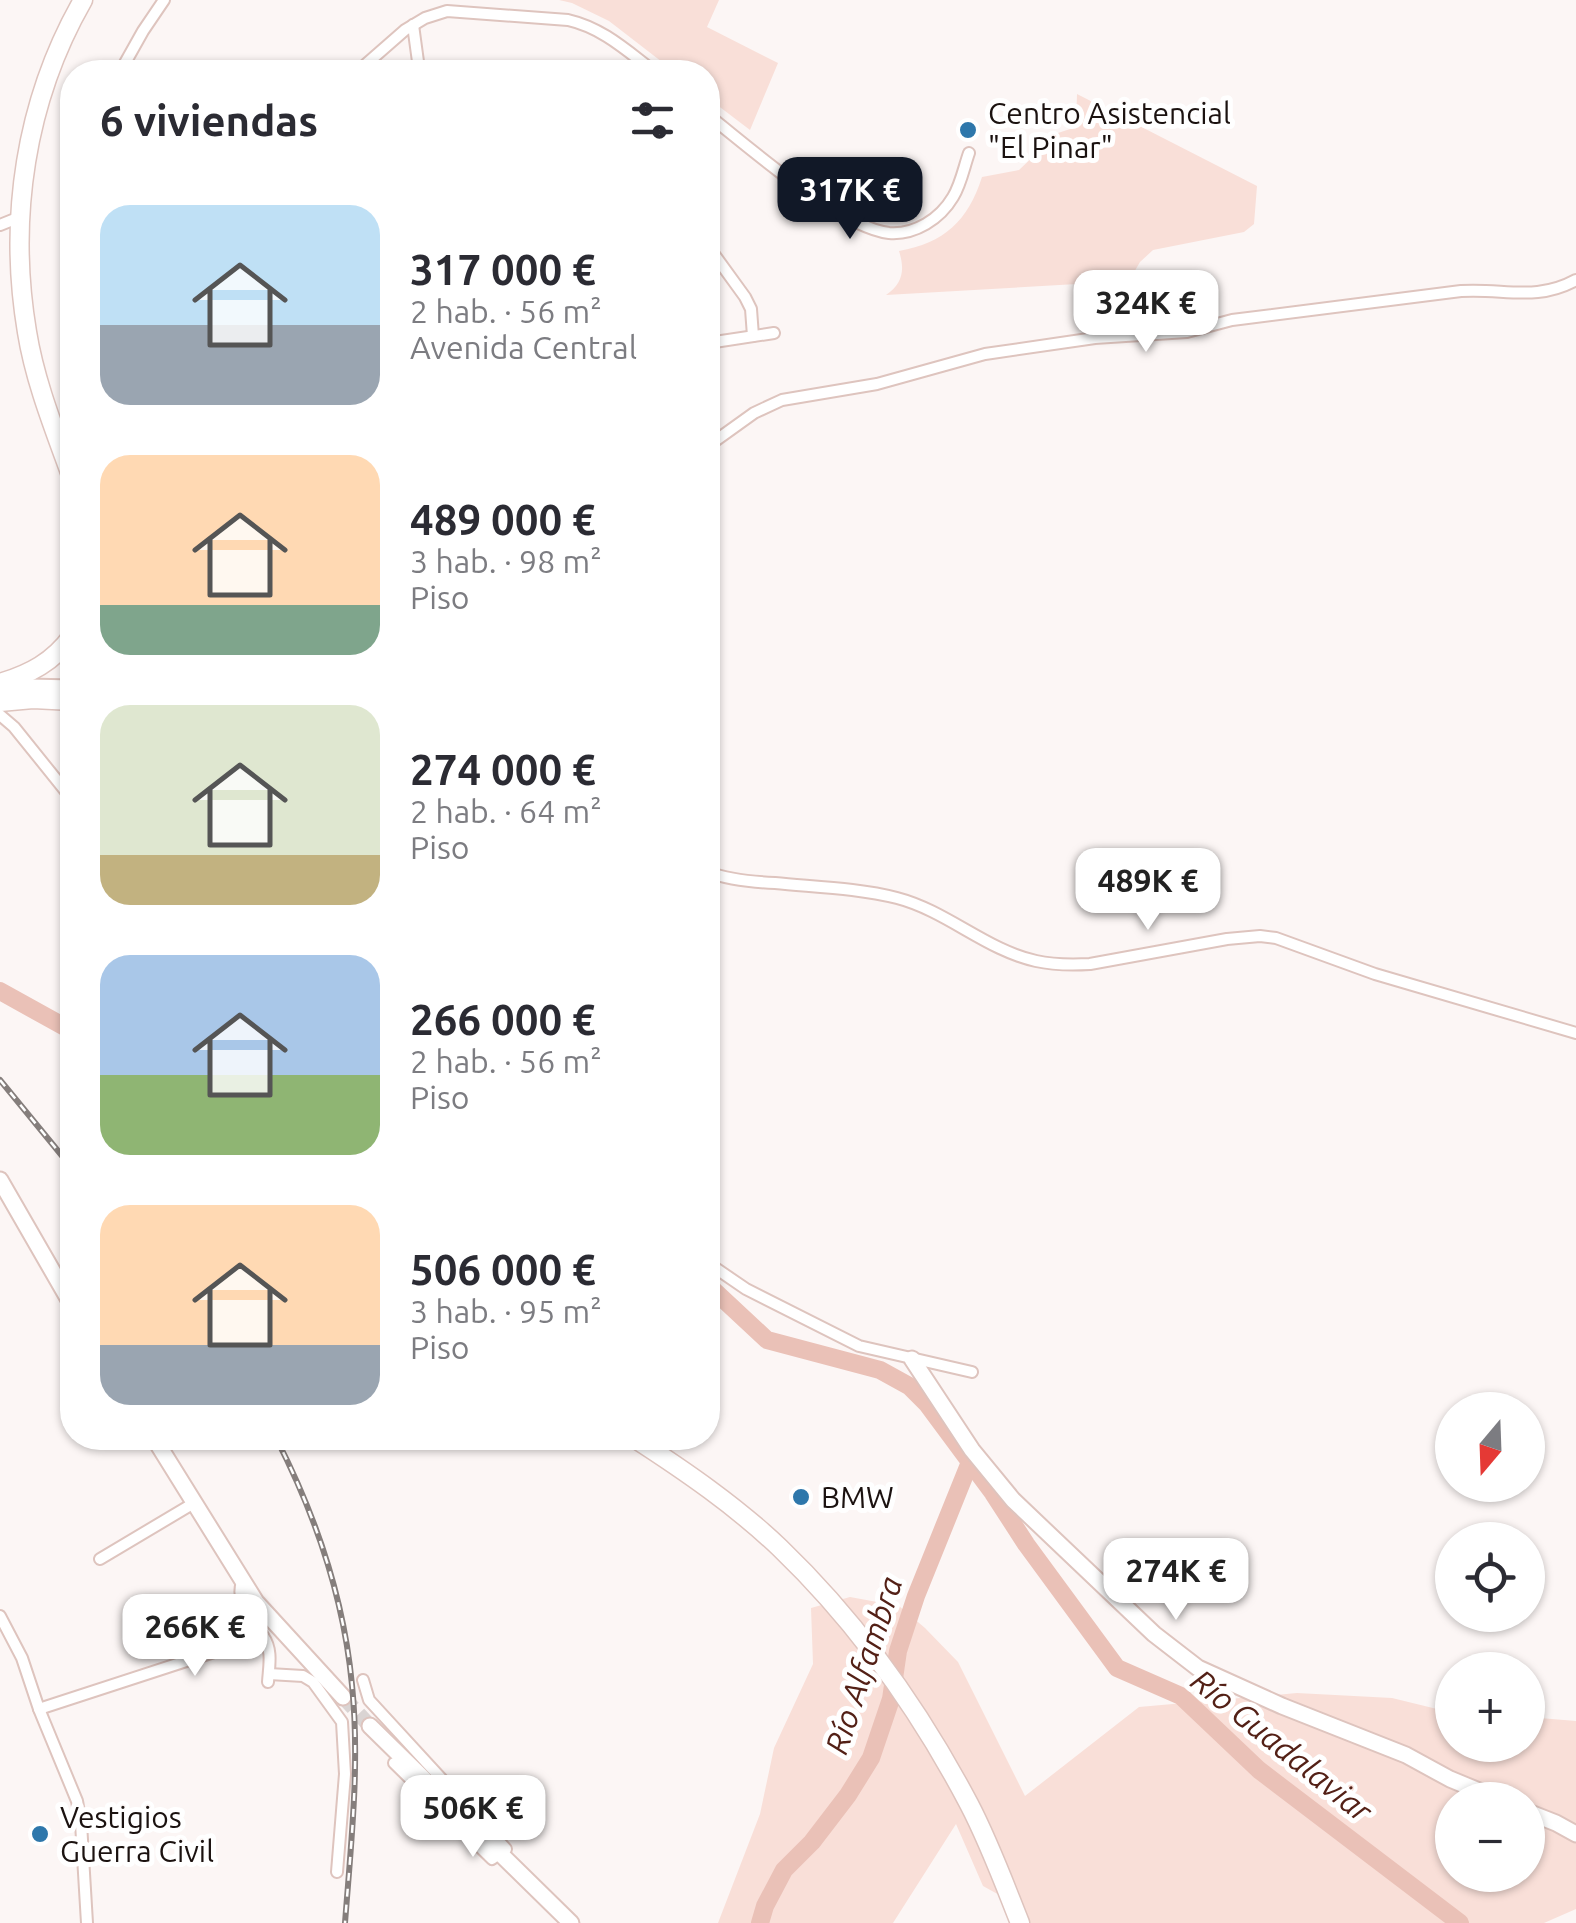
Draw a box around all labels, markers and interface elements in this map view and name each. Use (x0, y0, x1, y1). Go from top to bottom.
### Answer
icon: filters (625, 93, 680, 148)
place label: Centro Asistencial "El Pinar" (988, 96, 1231, 164)
text: 6 viviendas (100, 97, 318, 144)
marker: Centro Asistencial "El Pinar" (957, 119, 979, 141)
pin: 317K € (769, 157, 931, 242)
text: 317K € (799, 171, 901, 207)
icon: home (180, 245, 300, 365)
text: 317 000 € (410, 246, 596, 293)
pin: 324K € (1065, 270, 1227, 355)
text: 324K € (1095, 284, 1197, 320)
text: 2 hab. · 56 m² (410, 293, 602, 329)
text: Avenida Central (410, 329, 637, 365)
icon: home (180, 495, 300, 615)
text: 489 000 € (410, 496, 596, 543)
text: 3 hab. · 98 m² (410, 543, 602, 579)
text: Piso (410, 579, 470, 615)
icon: home (180, 745, 300, 865)
text: 274 000 € (410, 746, 596, 793)
text: 2 hab. · 64 m² (410, 793, 602, 829)
text: Piso (410, 829, 470, 865)
pin: 489K € (1067, 848, 1229, 933)
text: 489K € (1097, 862, 1199, 898)
icon: home (180, 995, 300, 1115)
text: 266 000 € (410, 996, 596, 1043)
text: 2 hab. · 56 m² (410, 1043, 602, 1079)
text: Piso (410, 1079, 470, 1115)
icon: home (180, 1245, 300, 1365)
text: 506 000 € (410, 1246, 596, 1293)
text: 3 hab. · 95 m² (410, 1293, 602, 1329)
text: Piso (410, 1329, 470, 1365)
north arrow (1435, 1392, 1545, 1502)
map controls (1435, 1392, 1545, 1892)
place label: BMW (821, 1480, 894, 1514)
marker: BMW (790, 1486, 812, 1508)
button: locate (1435, 1522, 1545, 1632)
pin: 274K € (1095, 1538, 1257, 1623)
text: 274K € (1125, 1552, 1227, 1588)
water label: Río Alfambra (817, 1572, 909, 1758)
pin: 266K € (114, 1594, 276, 1679)
text: 266K € (144, 1608, 246, 1644)
button: + (1435, 1652, 1545, 1762)
water label: Río Guadalaviar (1185, 1661, 1380, 1829)
pin: 506K € (392, 1775, 554, 1860)
button: − (1435, 1782, 1545, 1892)
text: 506K € (422, 1789, 524, 1825)
place label: Vestigios Guerra Civil (60, 1800, 214, 1868)
marker: Vestigios Guerra Civil (29, 1823, 51, 1845)

